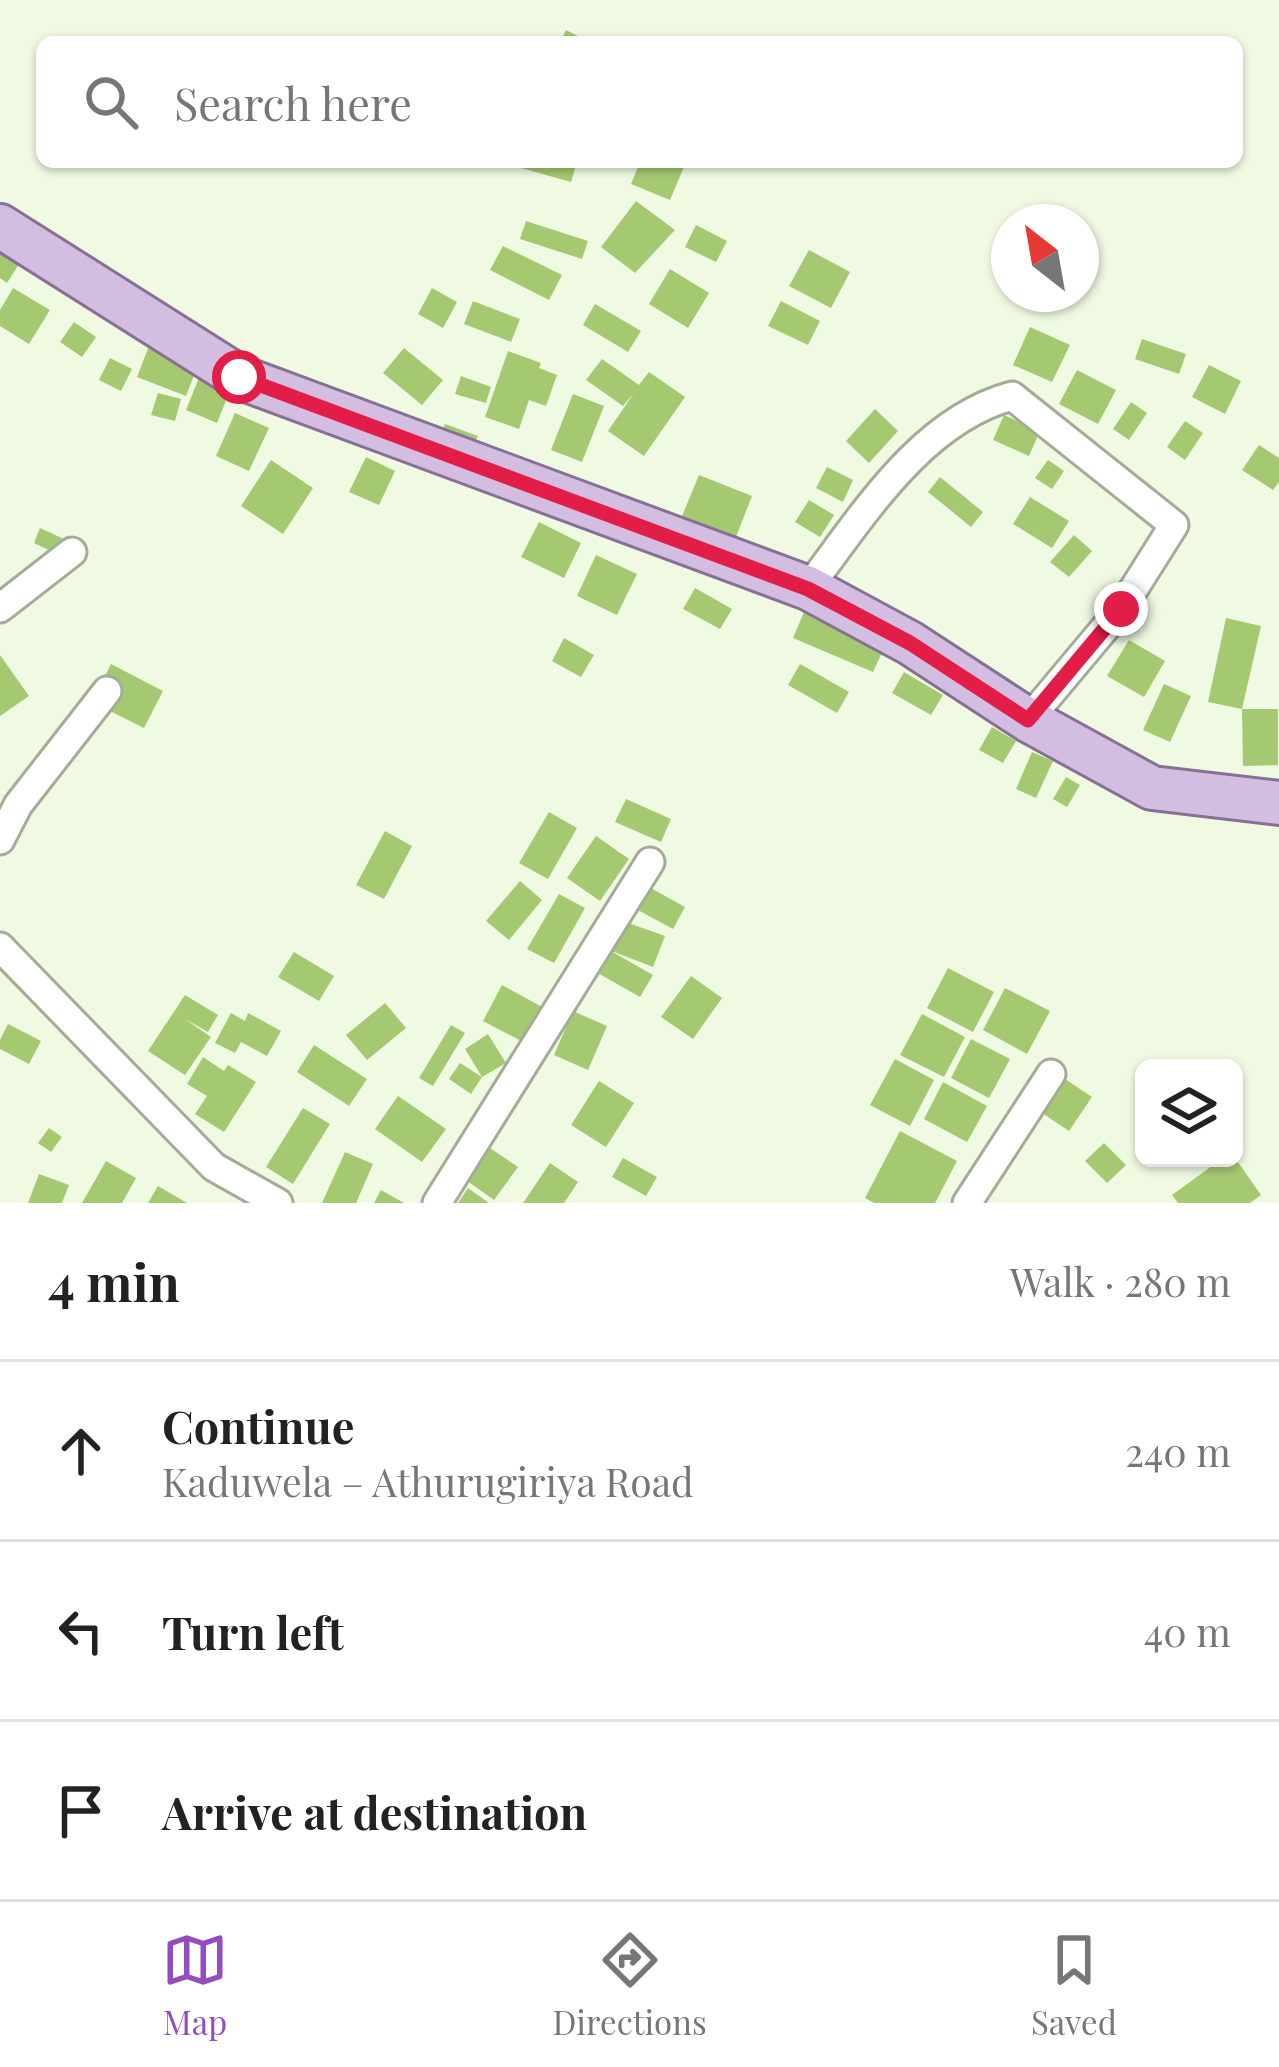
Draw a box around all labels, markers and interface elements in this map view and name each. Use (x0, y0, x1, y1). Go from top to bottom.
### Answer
search box (36, 36, 1243, 168)
icon: search (78, 69, 144, 135)
text: Search here (174, 72, 412, 132)
north arrow (991, 204, 1099, 312)
route start (212, 350, 266, 404)
route end (1094, 582, 1148, 636)
map controls (1135, 1059, 1243, 1167)
button: layers (1135, 1059, 1243, 1167)
text: 4 min (48, 1247, 180, 1315)
text: Walk · 280 m (1010, 1255, 1231, 1307)
text: Continue (162, 1395, 354, 1455)
icon: ahead (48, 1418, 114, 1484)
text: 240 m (1125, 1425, 1231, 1477)
text: Kaduwela – Athurugiriya Road (162, 1455, 694, 1507)
icon: left (48, 1598, 114, 1664)
text: Turn left (162, 1601, 344, 1661)
text: 40 m (1144, 1605, 1231, 1657)
icon: arrive (48, 1778, 114, 1844)
text: Arrive at destination (162, 1781, 587, 1841)
tab: Map (162, 1927, 228, 2043)
tab: Directions (552, 1927, 707, 2043)
tab: Saved (1031, 1927, 1117, 2043)

